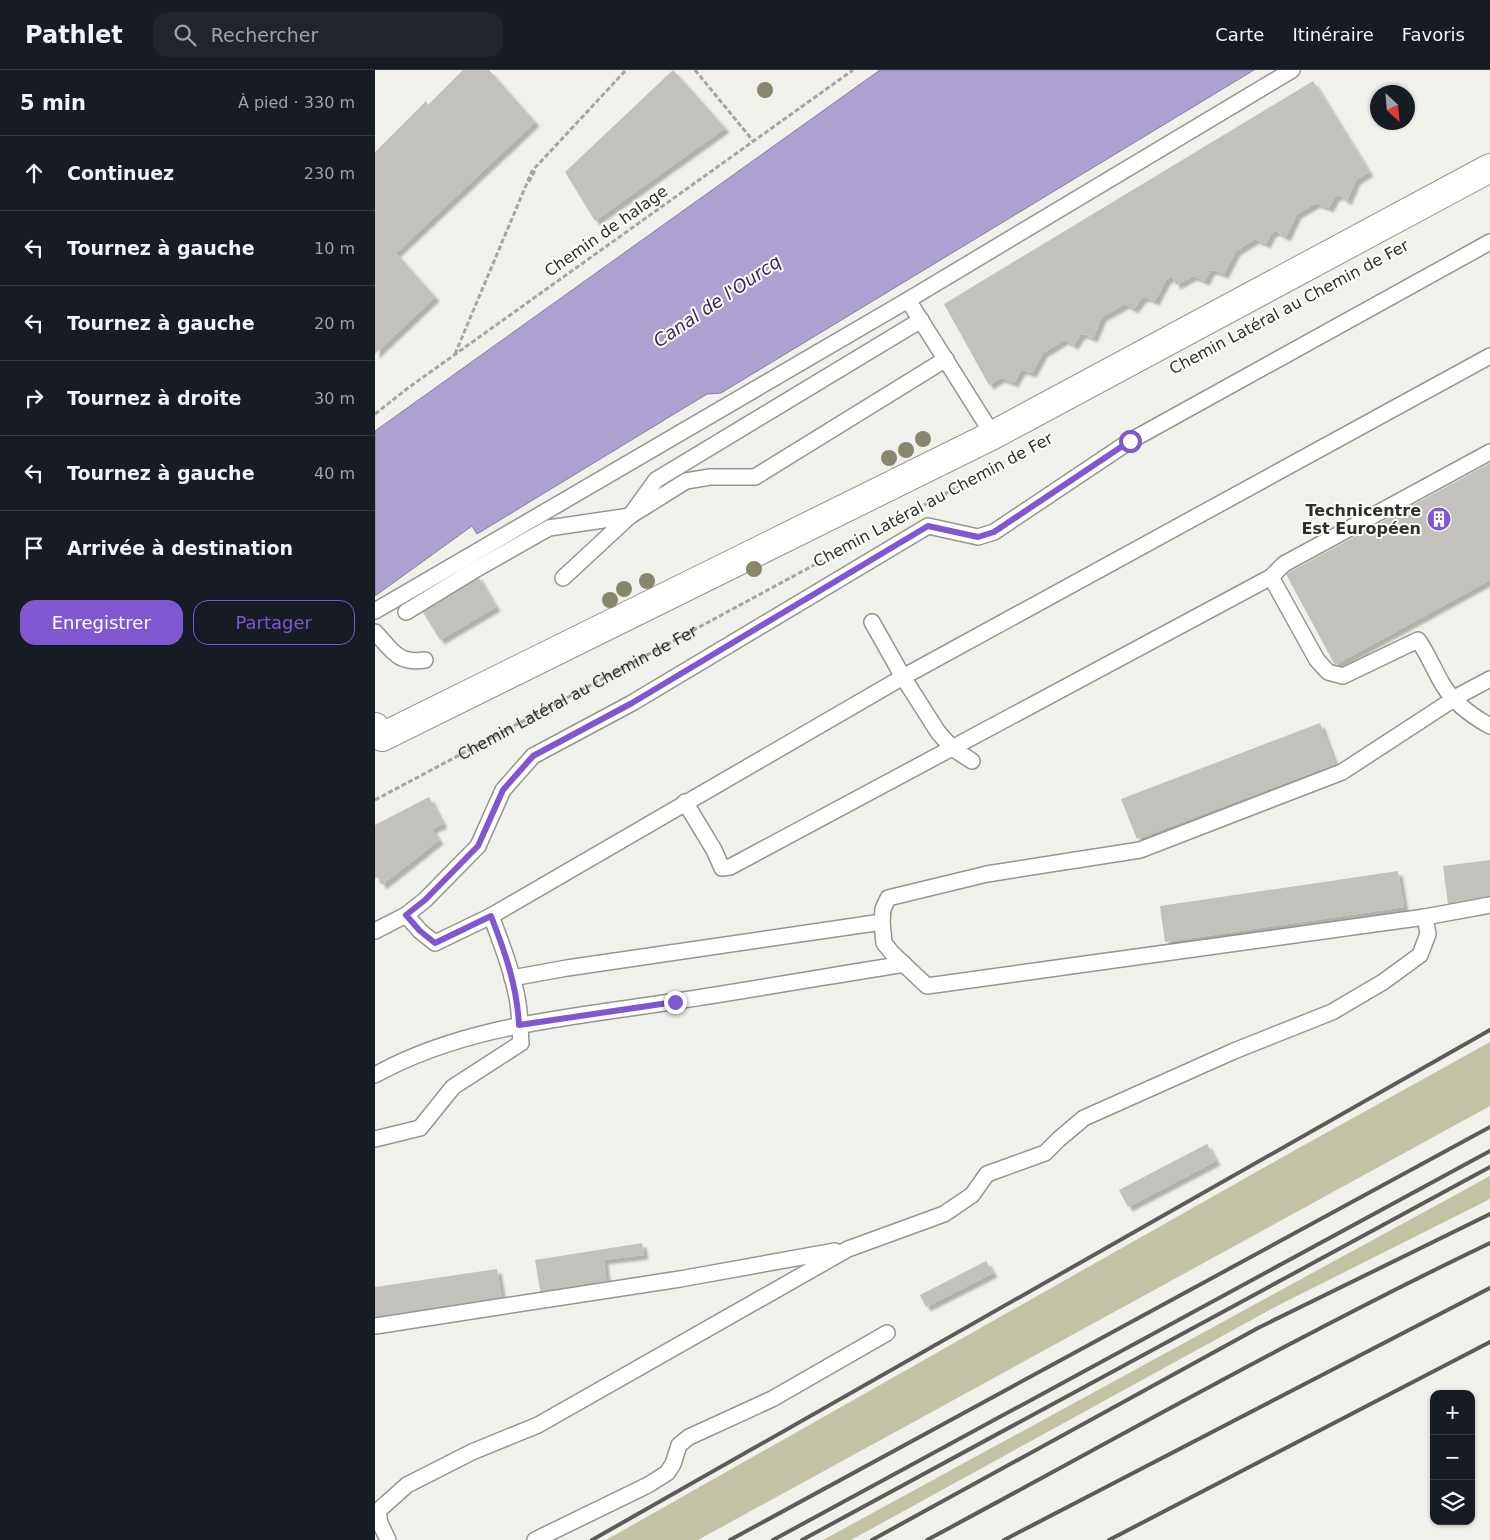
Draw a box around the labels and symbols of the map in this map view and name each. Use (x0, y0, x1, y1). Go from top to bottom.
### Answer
north arrow (1370, 85, 1415, 130)
street label: Chemin de halage (541, 181, 671, 281)
street label: Chemin Latéral au Chemin de Fer (1166, 235, 1412, 378)
water label: Canal de l'Ourcq (649, 251, 785, 351)
street label: Chemin Latéral au Chemin de Fer (810, 428, 1056, 571)
route start (1119, 430, 1142, 453)
place label: Technicentre Est Européen (1302, 501, 1421, 538)
building icon: Technicentre Est Européen (1426, 506, 1452, 532)
street label: Chemin Latéral au Chemin de Fer (454, 620, 700, 764)
route end (664, 991, 687, 1014)

